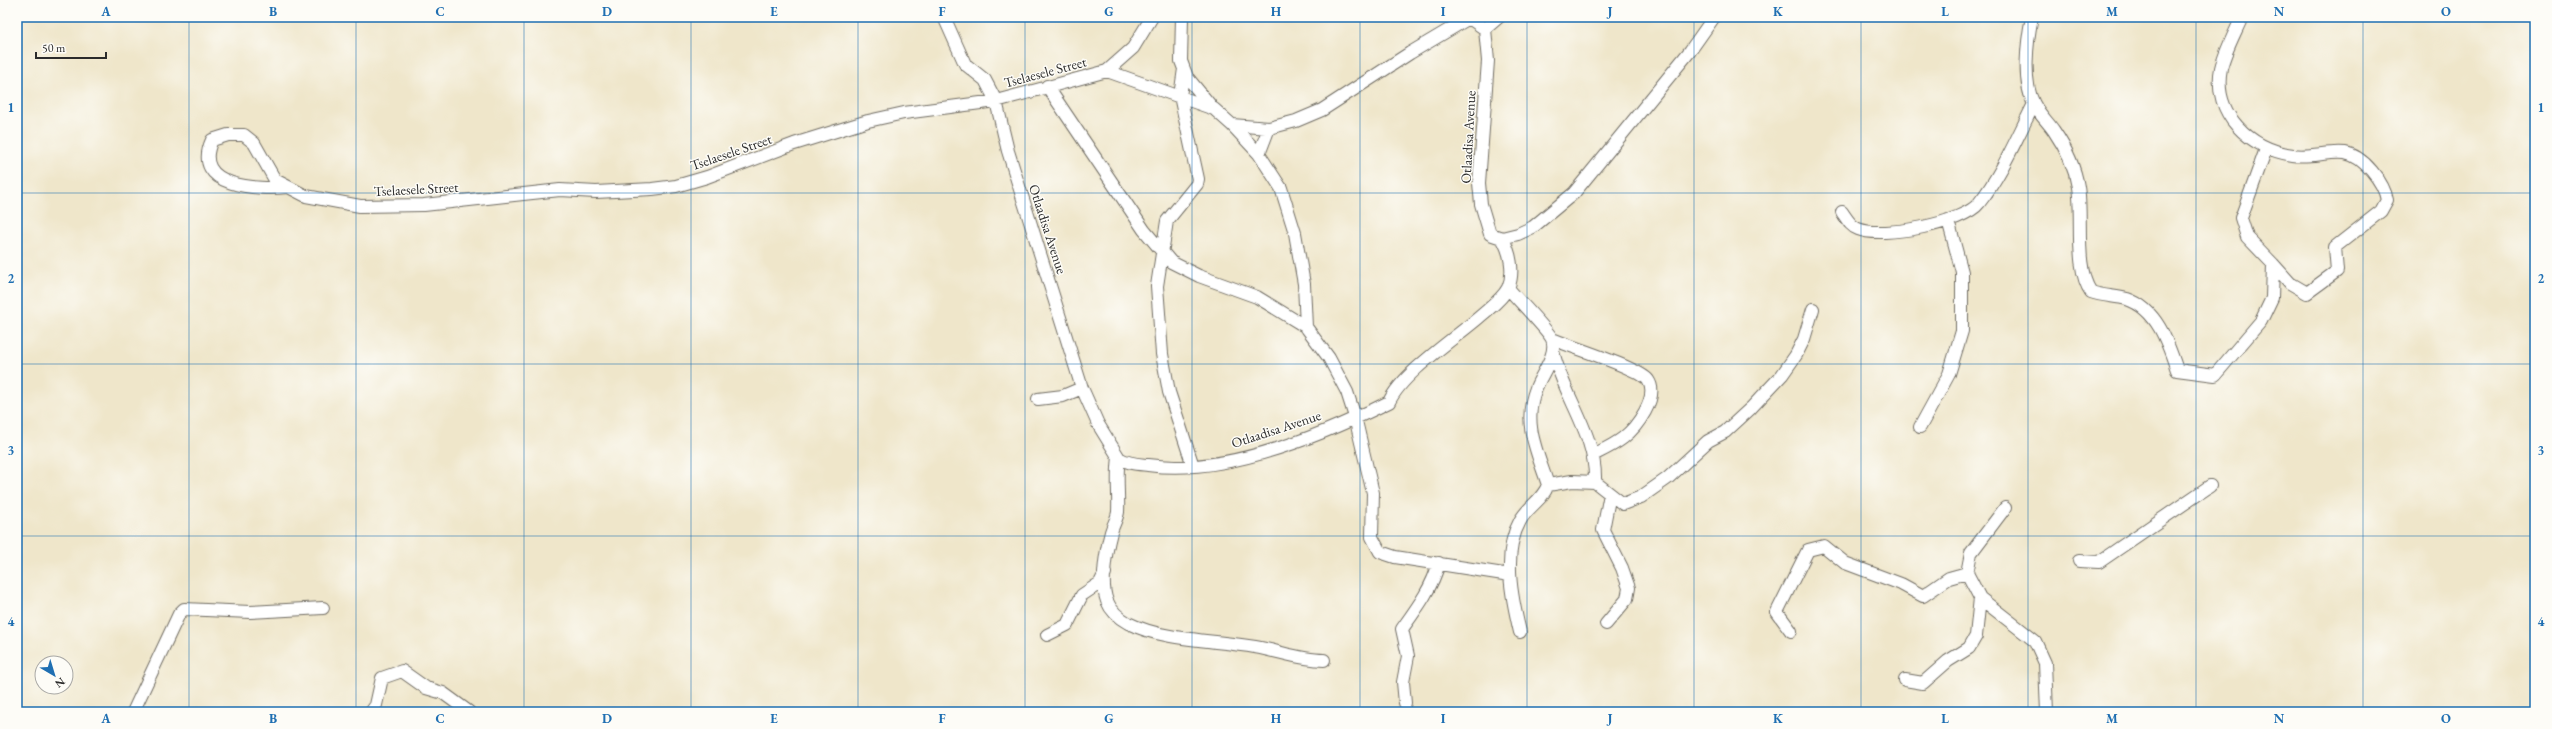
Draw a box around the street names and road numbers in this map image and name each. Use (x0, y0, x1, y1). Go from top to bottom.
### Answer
street label: Tselaesele Street (1002, 52, 1089, 92)
street label: Otlaadisa Avenue (1457, 89, 1479, 184)
street label: Tselaesele Street (688, 130, 775, 174)
street label: Tselaesele Street (373, 178, 459, 200)
street label: Otlaadisa Avenue (1025, 182, 1071, 277)
street label: Otlaadisa Avenue (1229, 406, 1324, 452)

